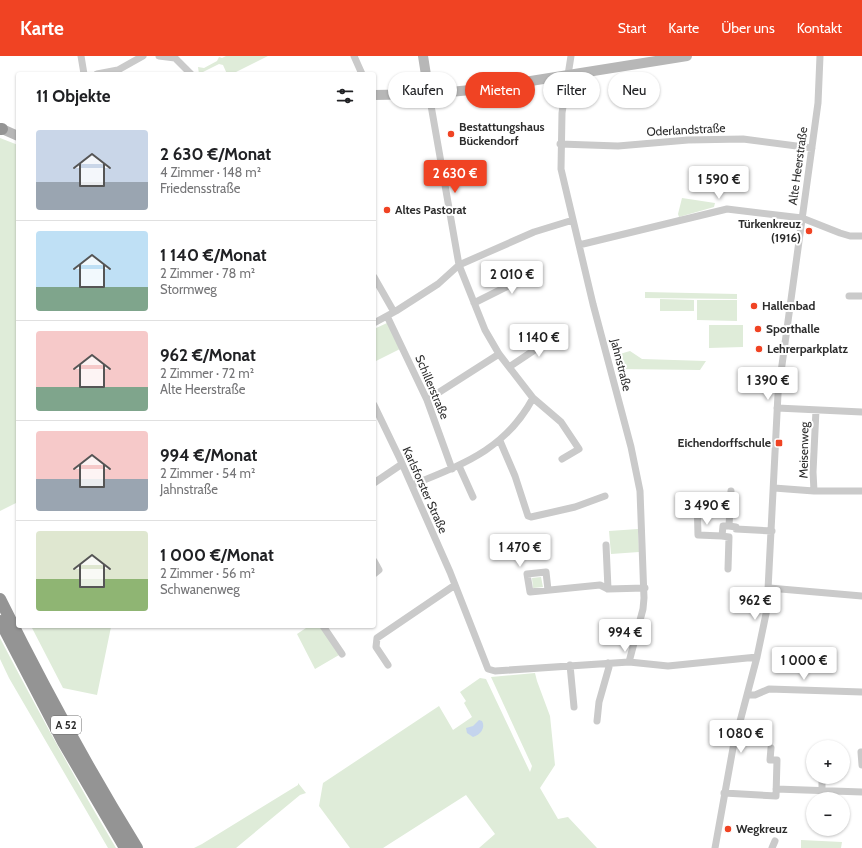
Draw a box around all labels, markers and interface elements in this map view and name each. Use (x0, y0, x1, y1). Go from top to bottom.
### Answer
text: Karte (20, 17, 64, 40)
text: Start (618, 19, 646, 37)
text: Karte (668, 19, 699, 37)
text: Über uns (721, 19, 775, 37)
text: Kontakt (797, 19, 842, 37)
chip: Kaufen (388, 72, 457, 108)
chip: Mieten (465, 72, 535, 108)
chip: Filter (543, 72, 600, 108)
chip: Neu (608, 72, 660, 108)
icon: filters (334, 85, 356, 107)
text: 11 Objekte (36, 86, 111, 106)
place label: Bestattungshaus Bückendorf (459, 119, 545, 148)
street label: Oderlandstraße (646, 120, 726, 139)
street label: Alte Heerstraße (785, 126, 810, 206)
marker: Bestattungshaus Bückendorf (446, 129, 456, 139)
text: 2 630 €/Monat (160, 144, 271, 164)
icon: home (68, 146, 116, 194)
pin: 2 630 € (418, 160, 492, 194)
text: 4 Zimmer · 148 m² (160, 164, 261, 180)
text: 2 630 € (433, 165, 477, 181)
pin: 1 590 € (682, 166, 756, 200)
text: 1 590 € (698, 171, 740, 187)
text: Friedensstraße (160, 180, 240, 196)
place label: Altes Pastorat (395, 202, 467, 217)
marker: Altes Pastorat (382, 205, 392, 215)
place label: Türkenkreuz (1916) (738, 216, 801, 245)
marker: Türkenkreuz (1916) (804, 226, 814, 236)
text: 1 140 €/Monat (160, 245, 267, 265)
icon: home (68, 247, 116, 295)
pin: 2 010 € (475, 261, 549, 295)
text: 2 Zimmer · 78 m² (160, 265, 255, 281)
text: 2 010 € (490, 266, 534, 282)
text: Stormweg (160, 281, 217, 297)
place label: Hallenbad (762, 298, 816, 313)
marker: Hallenbad (749, 301, 759, 311)
place label: Sporthalle (766, 321, 820, 336)
pin: 1 140 € (502, 324, 576, 358)
marker: Sporthalle (753, 324, 763, 334)
text: 1 140 € (518, 329, 560, 345)
street label: Jahnstraße (608, 336, 635, 393)
place label: Lehrerparkplatz (767, 341, 848, 356)
marker: Lehrerparkplatz (754, 344, 764, 354)
text: 962 €/Monat (160, 345, 256, 365)
icon: home (68, 347, 116, 395)
street label: Schillerstraße (412, 352, 453, 421)
text: 2 Zimmer · 72 m² (160, 365, 254, 381)
pin: 1 390 € (731, 367, 805, 401)
text: 1 390 € (747, 372, 789, 388)
text: Alte Heerstraße (160, 381, 245, 397)
street label: Meisenweg (796, 420, 812, 479)
place label: Eichendorffschule (677, 435, 771, 450)
marker: Eichendorffschule (774, 438, 784, 448)
street label: Karlsforster Straße (400, 444, 451, 535)
text: 994 €/Monat (160, 445, 257, 465)
icon: home (68, 447, 116, 495)
text: 2 Zimmer · 54 m² (160, 465, 255, 481)
text: Jahnstraße (160, 481, 218, 497)
pin: 3 490 € (670, 492, 744, 526)
text: 3 490 € (684, 497, 730, 513)
pin: 1 470 € (483, 534, 557, 568)
text: 1 470 € (499, 539, 541, 555)
text: 1 000 €/Monat (160, 545, 274, 565)
icon: home (68, 547, 116, 595)
text: 2 Zimmer · 56 m² (160, 565, 255, 581)
text: Schwanenweg (160, 581, 240, 597)
pin: 962 € (727, 587, 783, 621)
text: 962 € (739, 592, 771, 608)
pin: 994 € (597, 619, 653, 653)
text: 994 € (608, 624, 642, 640)
pin: 1 000 € (767, 647, 841, 681)
text: 1 000 € (781, 652, 827, 668)
road number: A 52 (51, 716, 81, 734)
pin: 1 080 € (704, 720, 778, 754)
text: 1 080 € (718, 725, 764, 741)
map controls (806, 740, 850, 836)
button: + (806, 740, 850, 784)
button: − (806, 792, 850, 836)
place label: Wegkreuz (736, 821, 788, 836)
marker: Wegkreuz (723, 824, 733, 834)

